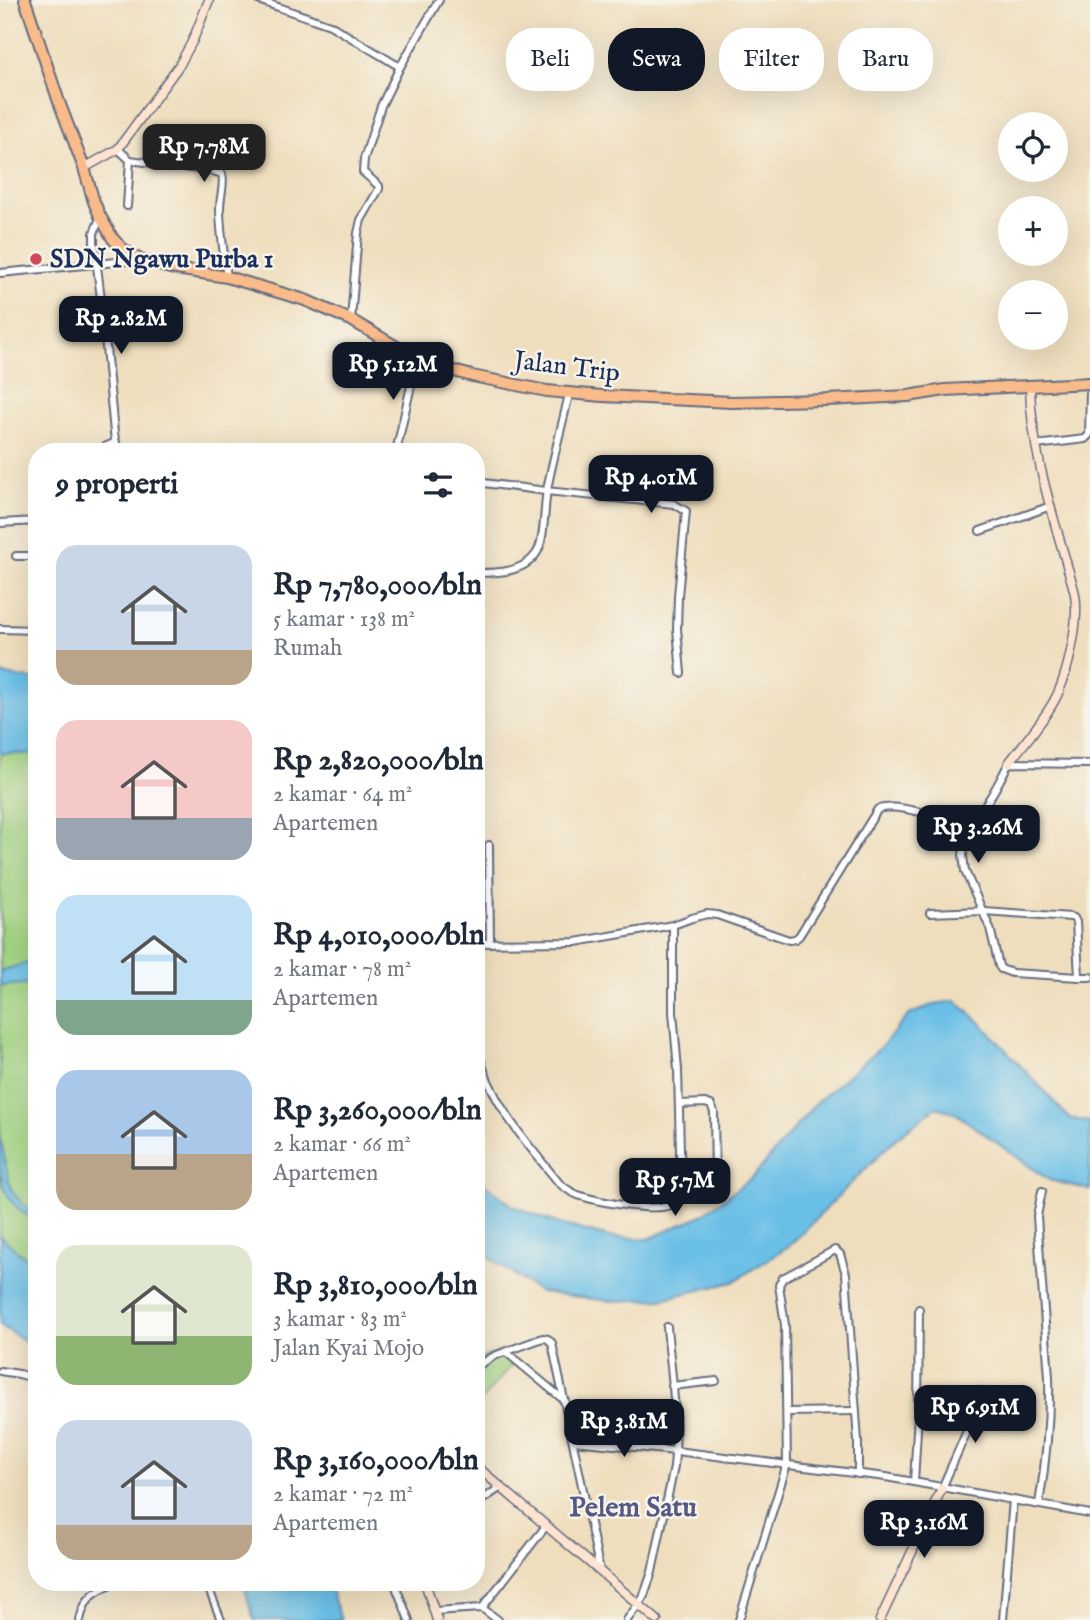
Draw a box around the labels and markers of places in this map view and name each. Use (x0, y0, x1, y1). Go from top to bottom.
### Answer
pin: Rp 7.78M (132, 124, 276, 184)
place label: SDN Ngawu Purba 1 (50, 243, 274, 276)
marker: SDN Ngawu Purba 1 (28, 251, 44, 267)
pin: Rp 2.82M (49, 296, 193, 356)
pin: Rp 5.12M (321, 342, 465, 402)
pin: Rp 4.01M (579, 456, 723, 515)
pin: Rp 3.26M (906, 806, 1050, 865)
pin: Rp 5.7M (610, 1158, 740, 1218)
pin: Rp 6.91M (903, 1386, 1047, 1445)
pin: Rp 3.81M (552, 1400, 696, 1459)
pin: Rp 3.16M (852, 1500, 996, 1560)

